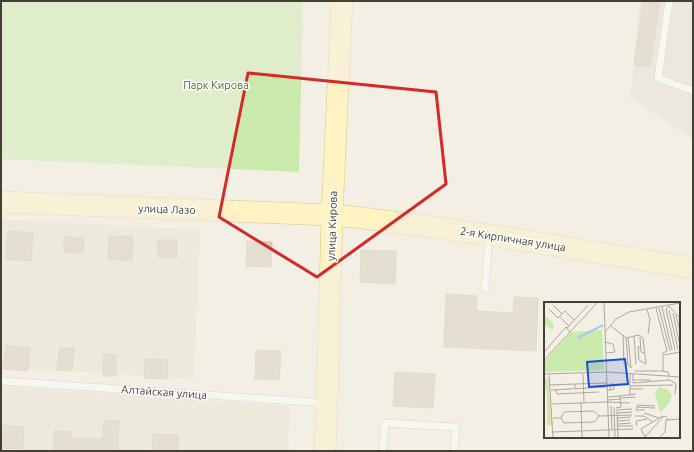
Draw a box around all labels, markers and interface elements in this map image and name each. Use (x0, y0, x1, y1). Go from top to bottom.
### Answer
park label: Парк Кирова (183, 79, 249, 91)
street label: улица Кирова (325, 191, 339, 261)
street label: улица Лазо (138, 202, 196, 216)
street label: 2-я Кирпичная улица (459, 225, 567, 253)
inset map (544, 302, 680, 438)
street label: Алтайская улица (121, 383, 207, 401)

